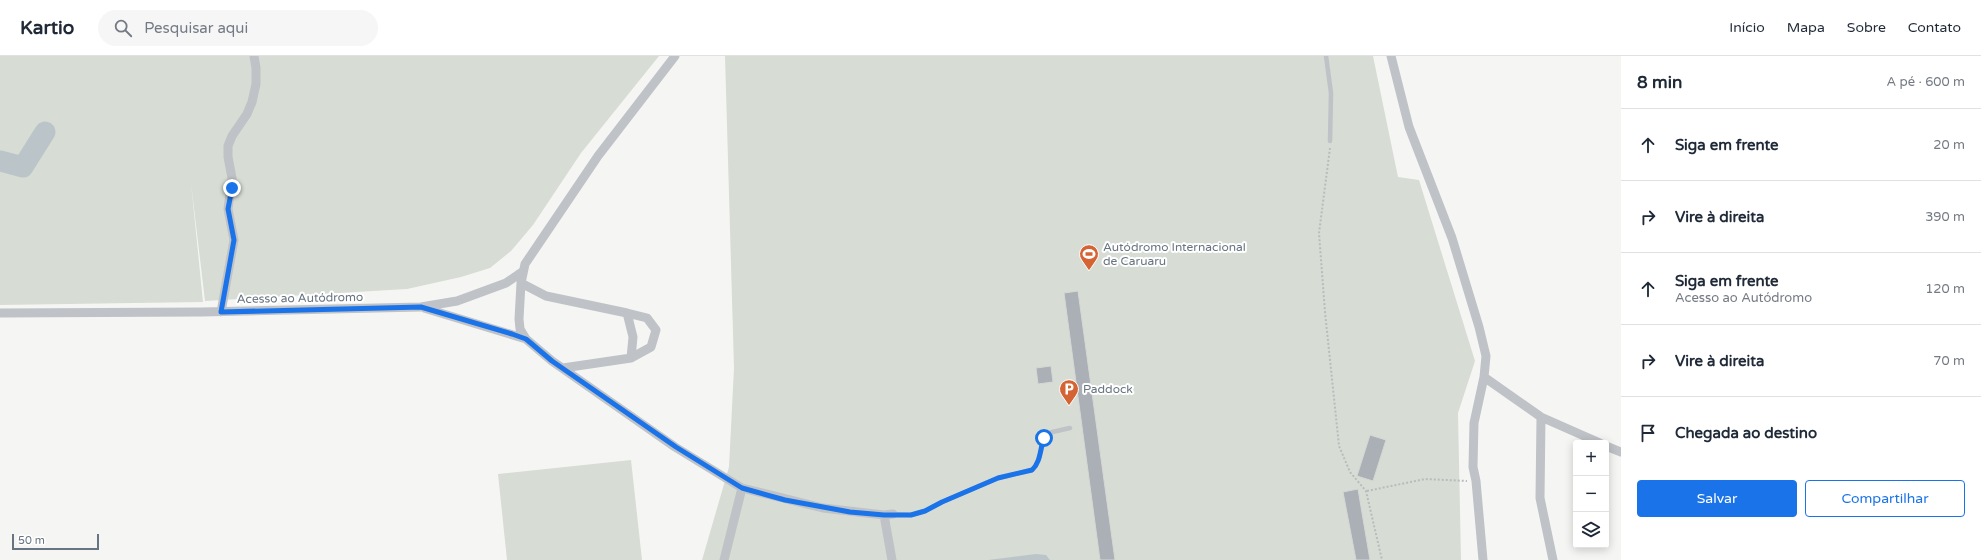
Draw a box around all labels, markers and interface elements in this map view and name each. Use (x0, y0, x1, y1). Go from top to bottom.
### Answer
search box (98, 10, 378, 46)
text: Kartio (20, 17, 74, 39)
icon: search (112, 17, 134, 39)
text: Pesquisar aqui (144, 19, 248, 37)
text: Início (1729, 19, 1765, 36)
text: Mapa (1787, 19, 1825, 36)
text: Sobre (1847, 19, 1886, 36)
text: Contato (1908, 19, 1961, 36)
text: 8 min (1637, 72, 1682, 93)
text: A pé · 600 m (1886, 74, 1965, 90)
icon: ahead (1637, 134, 1659, 156)
text: Siga em frente (1675, 136, 1779, 154)
text: 20 m (1933, 137, 1965, 153)
route end (223, 179, 241, 197)
icon: right (1637, 206, 1659, 228)
text: Vire à direita (1675, 208, 1764, 226)
text: 390 m (1925, 209, 1965, 225)
place label: Autódromo Internacional de Caruaru (1103, 240, 1246, 268)
sports icon: Autódromo Internacional de Caruaru (1078, 243, 1100, 271)
text: Siga em frente (1675, 272, 1779, 290)
icon: ahead (1637, 278, 1659, 300)
text: 120 m (1925, 281, 1965, 297)
street label: Acesso ao Autódromo (237, 290, 363, 306)
text: Acesso ao Autódromo (1675, 290, 1812, 306)
icon: right (1637, 350, 1659, 372)
text: Vire à direita (1675, 352, 1764, 370)
text: 70 m (1933, 353, 1965, 369)
parking icon: Paddock (1058, 378, 1080, 406)
place label: Paddock (1083, 382, 1133, 396)
icon: arrive (1637, 422, 1659, 444)
text: Chegada ao destino (1675, 424, 1817, 442)
route start (1035, 429, 1053, 447)
map controls (1573, 440, 1609, 548)
button: + (1573, 440, 1609, 476)
button: − (1573, 476, 1609, 512)
button: Salvar (1637, 480, 1797, 517)
button: Compartilhar (1805, 480, 1965, 517)
button: layers (1573, 512, 1609, 548)
scale bar (12, 532, 99, 551)
text: 50 m (18, 534, 45, 547)

